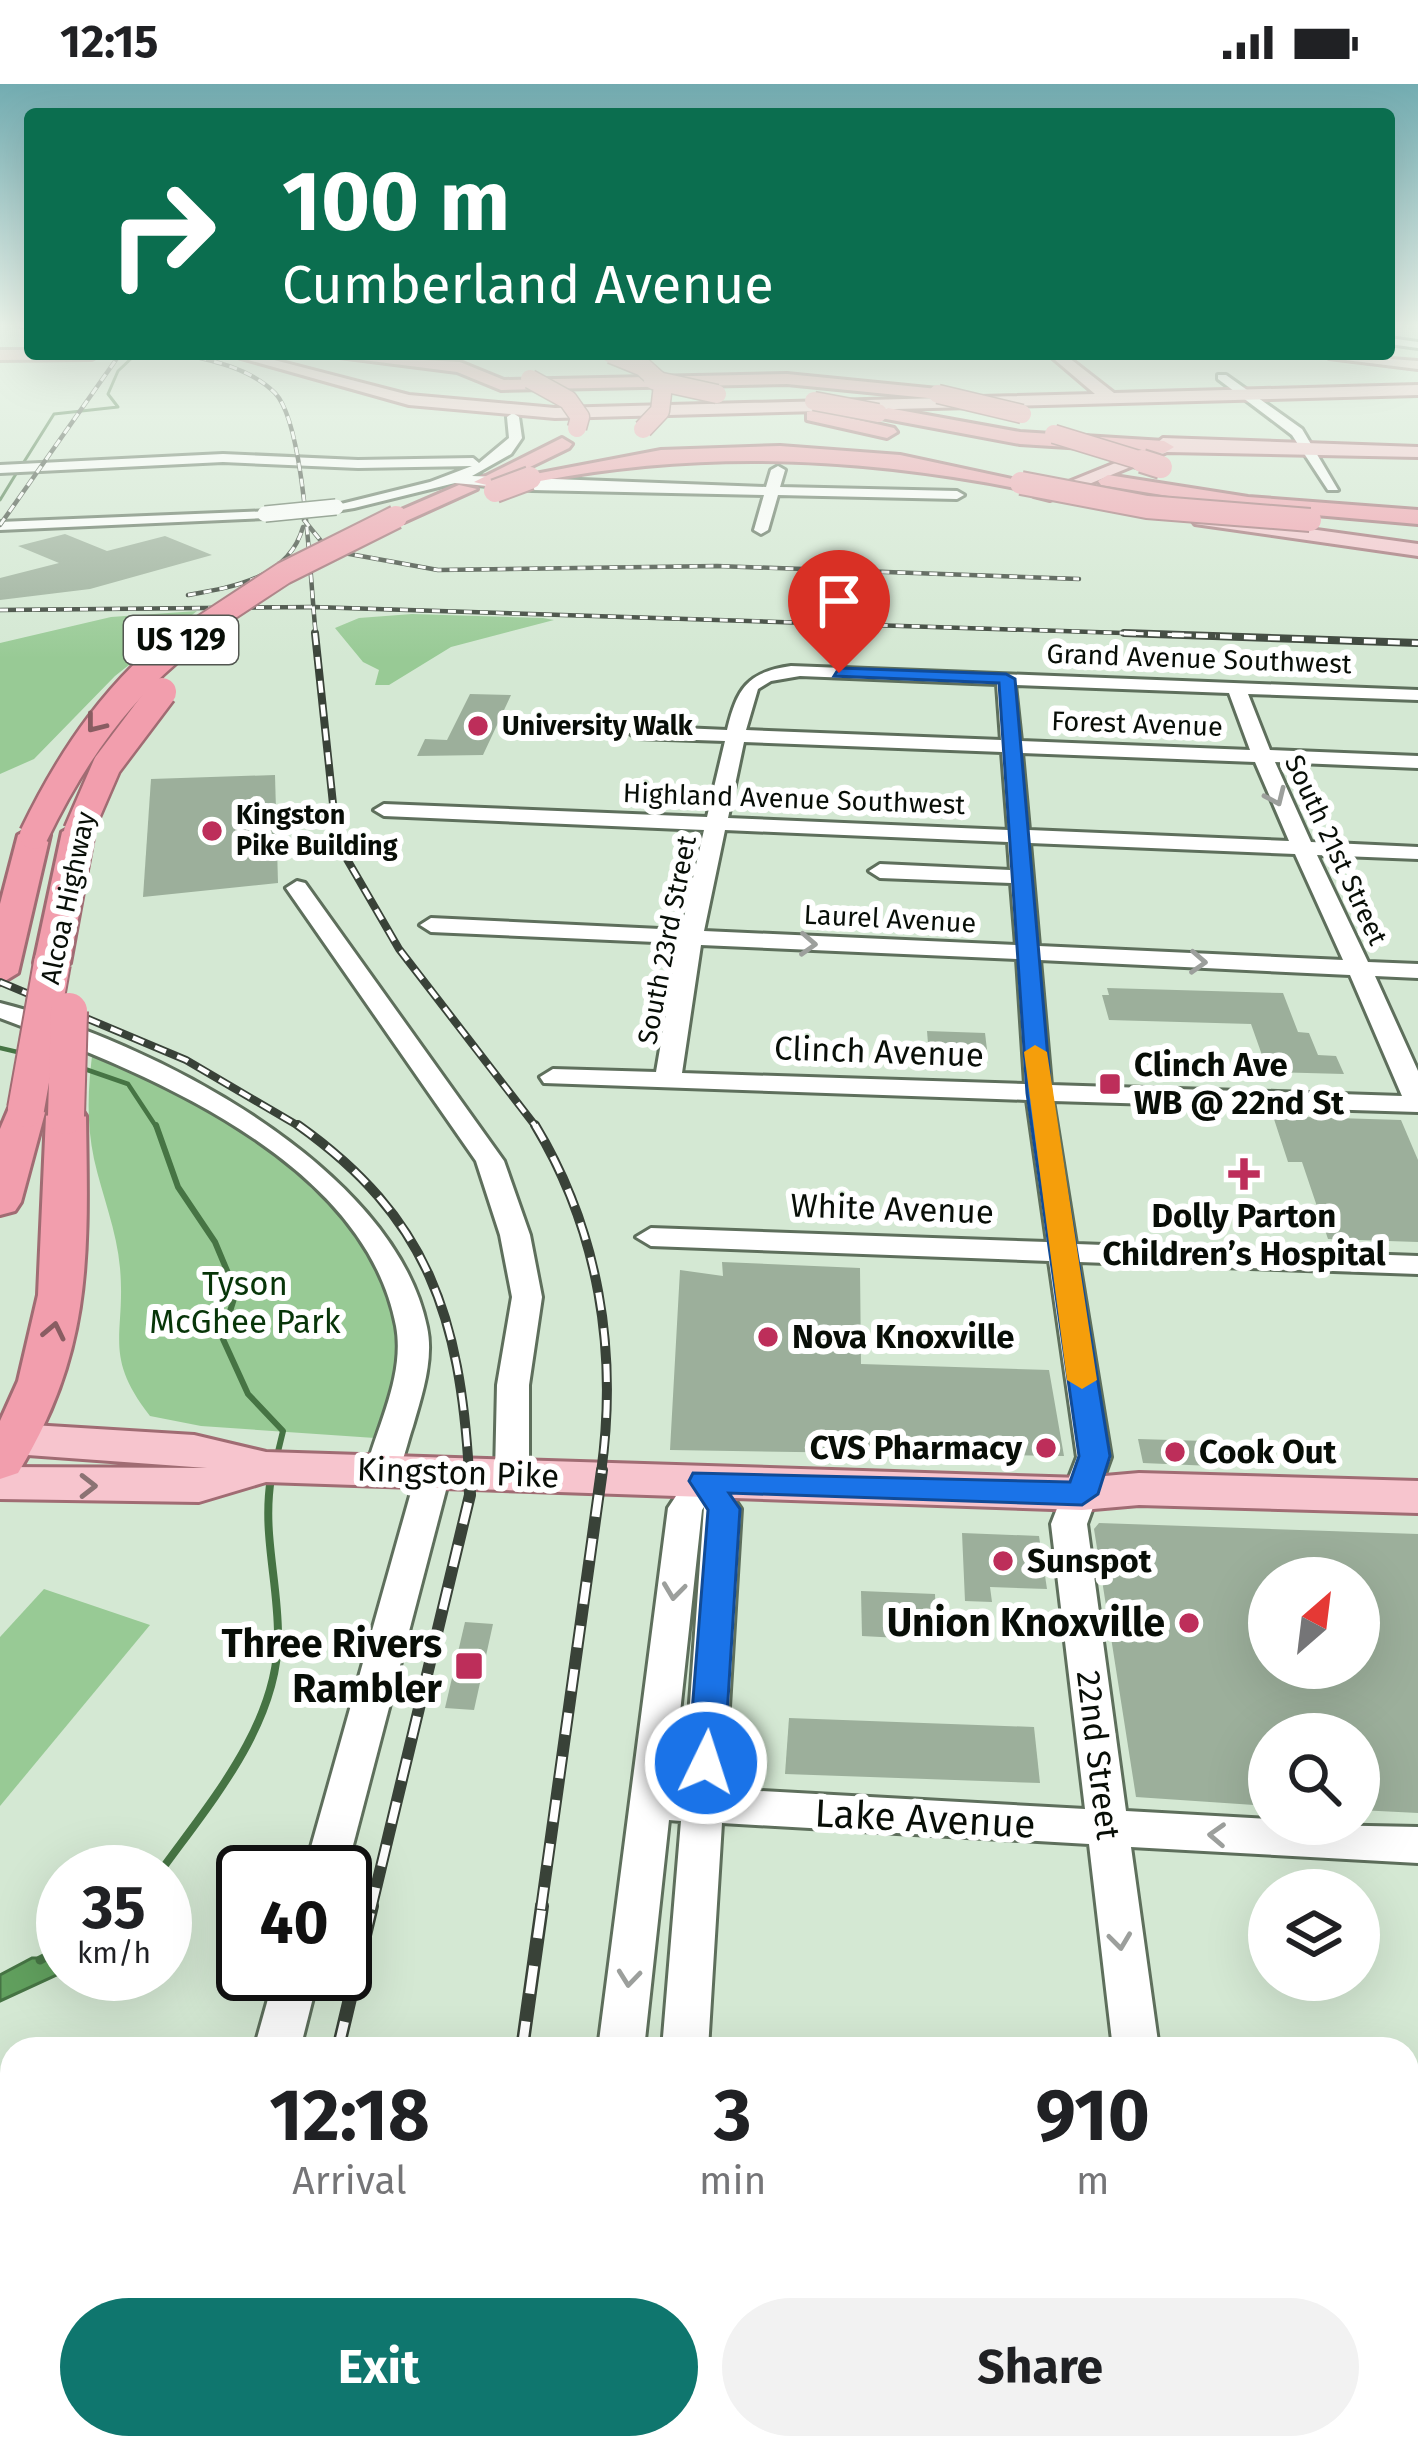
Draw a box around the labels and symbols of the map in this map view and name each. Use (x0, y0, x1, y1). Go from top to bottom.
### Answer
pin (788, 550, 890, 673)
road number: US 129 (124, 616, 238, 664)
street label: Grand Avenue Southwest (1046, 638, 1352, 680)
street label: Forest Avenue (1051, 705, 1223, 743)
one-way arrow (88, 710, 109, 732)
place label: University Walk (502, 710, 694, 742)
marker: University Walk (465, 713, 491, 739)
street label: South 21st Street (1278, 750, 1394, 950)
street label: Highland Avenue Southwest (622, 777, 966, 821)
one-way arrow (1262, 785, 1286, 806)
place label: Kingston Pike Building (236, 799, 398, 862)
street label: Alcoa Highway (34, 808, 102, 987)
marker: Kingston Pike Building (199, 818, 225, 844)
street label: South 23rd Street (631, 833, 703, 1047)
street label: Laurel Avenue (803, 899, 977, 939)
one-way arrow (799, 931, 818, 957)
one-way arrow (1189, 949, 1208, 975)
street label: Clinch Avenue (773, 1028, 985, 1076)
place label: Clinch Ave WB @ 22nd St (1134, 1045, 1345, 1123)
marker: Clinch Ave WB @ 22nd St (1097, 1071, 1123, 1097)
marker: Dolly Parton Children’s Hospital (1228, 1158, 1260, 1190)
street label: White Avenue (790, 1185, 994, 1233)
place label: Dolly Parton Children’s Hospital (1102, 1196, 1386, 1274)
park label: Tyson McGhee Park (149, 1264, 341, 1342)
place label: Nova Knoxville (792, 1317, 1015, 1357)
one-way arrow (40, 1321, 65, 1341)
marker: Nova Knoxville (755, 1324, 781, 1350)
place label: CVS Pharmacy (810, 1428, 1023, 1468)
place label: Cook Out (1199, 1432, 1338, 1472)
marker: CVS Pharmacy (1033, 1435, 1059, 1461)
marker: Cook Out (1162, 1439, 1188, 1465)
street label: Kingston Pike (356, 1449, 560, 1497)
one-way arrow (80, 1473, 98, 1499)
place label: Sunspot (1027, 1541, 1153, 1581)
marker: Sunspot (990, 1548, 1016, 1574)
north arrow (1248, 1557, 1380, 1689)
one-way arrow (662, 1581, 688, 1601)
place label: Union Knoxville (887, 1600, 1165, 1646)
marker: Union Knoxville (1176, 1610, 1202, 1636)
place label: Three Rivers Rambler (221, 1621, 442, 1712)
marker: Three Rivers Rambler (453, 1650, 485, 1682)
street label: 22nd Street (1068, 1668, 1128, 1842)
position arrow (643, 1700, 769, 1826)
street label: Lake Avenue (813, 1790, 1037, 1848)
one-way arrow (1207, 1822, 1226, 1848)
speed limit sign: 40 (216, 1845, 372, 2001)
one-way arrow (1107, 1931, 1133, 1951)
one-way arrow (616, 1968, 642, 1988)

